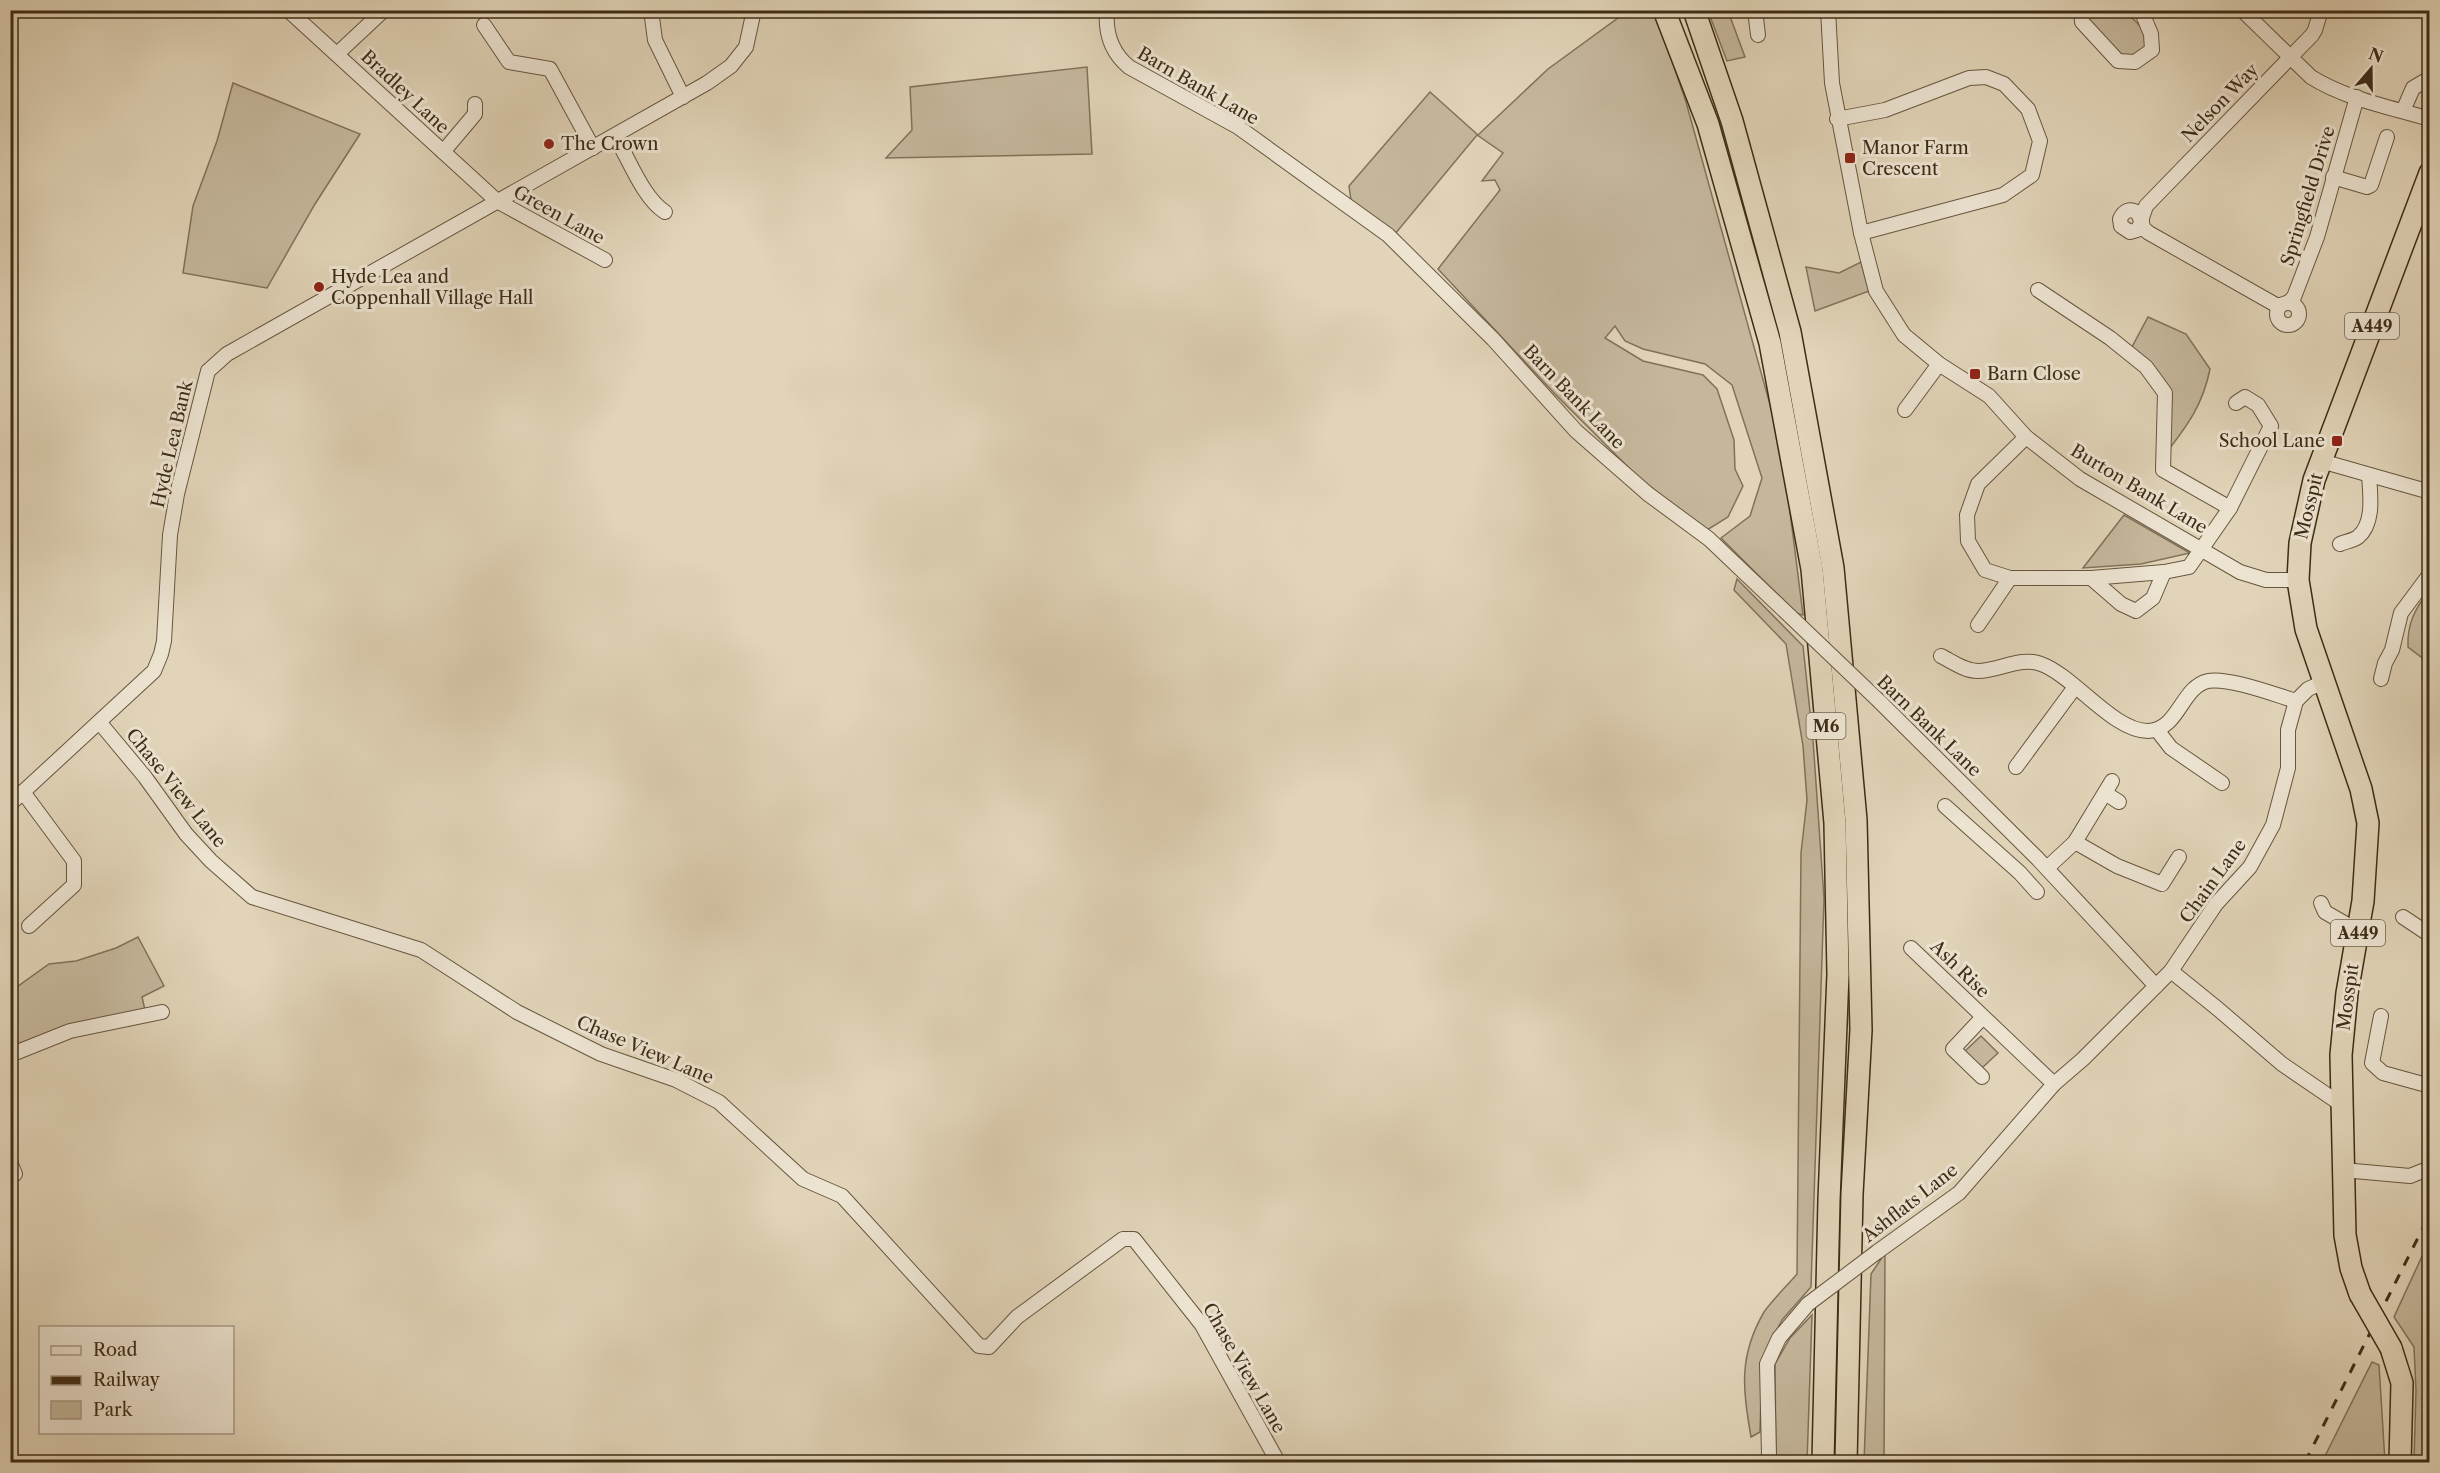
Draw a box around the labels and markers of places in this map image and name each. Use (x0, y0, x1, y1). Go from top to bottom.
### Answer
place label: The Crown (561, 133, 659, 155)
marker: The Crown (542, 137, 556, 151)
place label: Manor Farm Crescent (1862, 137, 1969, 180)
marker: Manor Farm Crescent (1843, 151, 1857, 165)
place label: Hyde Lea and Coppenhall Village Hall (331, 266, 533, 309)
marker: Hyde Lea and Coppenhall Village Hall (312, 280, 326, 294)
place label: Barn Close (1987, 363, 2081, 385)
marker: Barn Close (1968, 367, 1982, 381)
place label: School Lane (2219, 430, 2325, 452)
marker: School Lane (2330, 434, 2344, 448)

